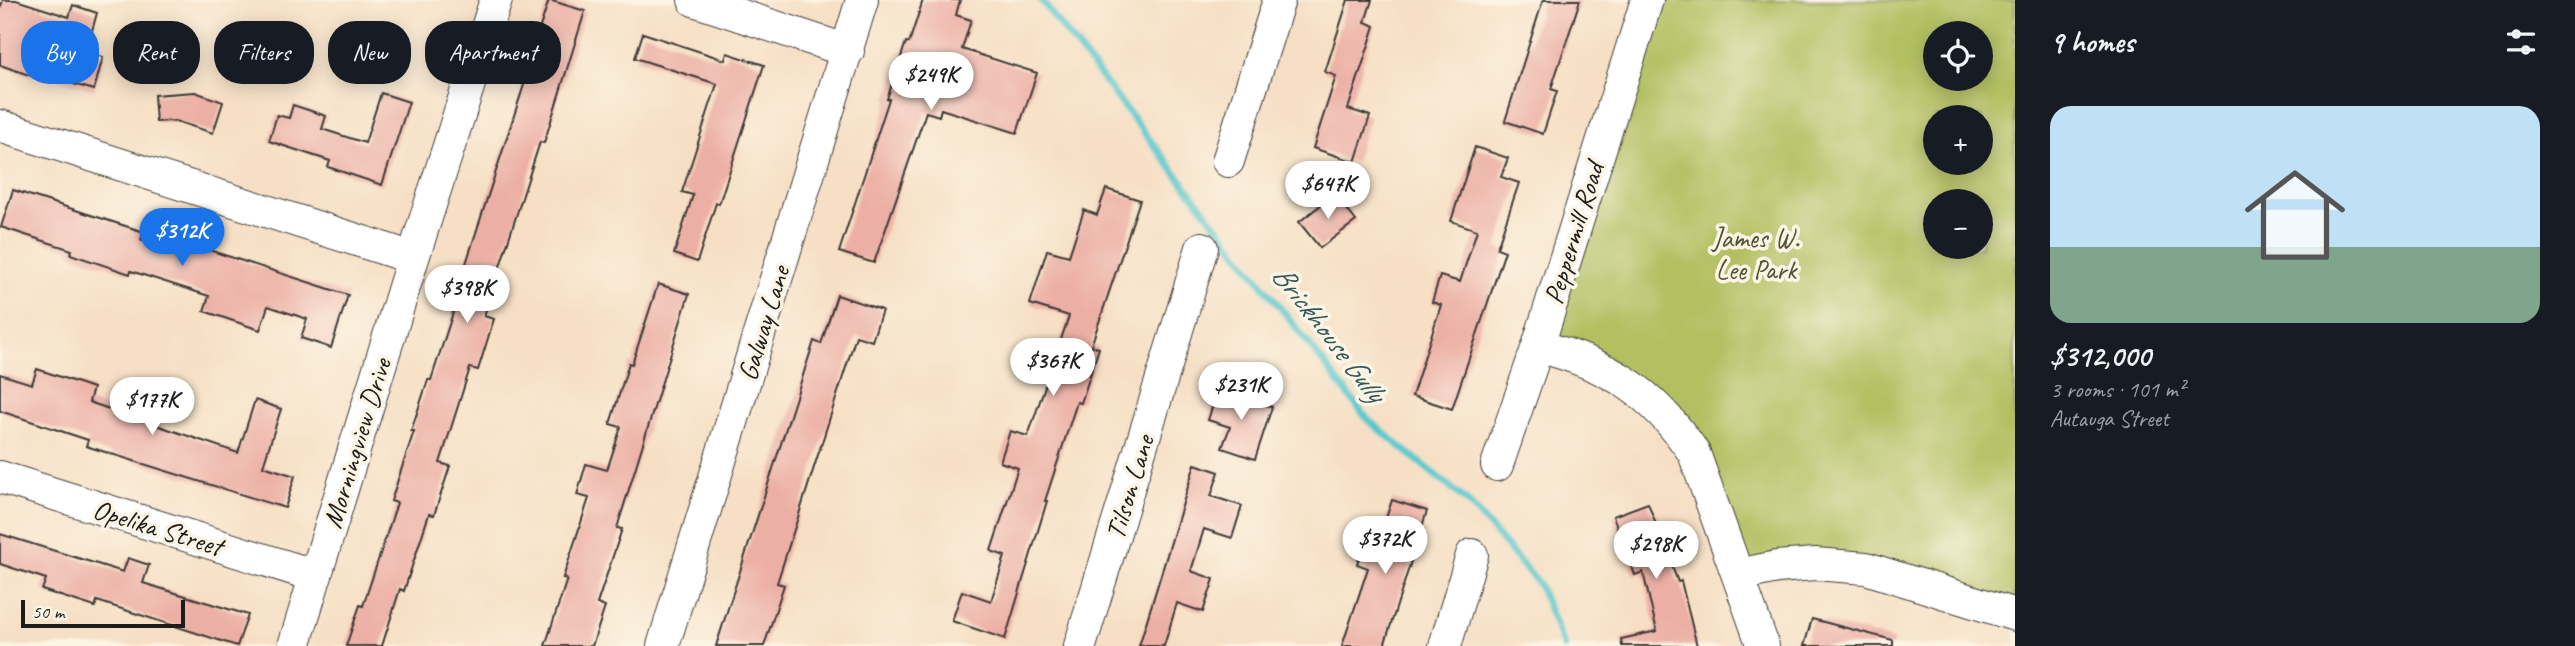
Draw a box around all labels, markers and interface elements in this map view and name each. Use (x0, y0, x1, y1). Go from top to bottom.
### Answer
chip: Buy (21, 21, 99, 84)
chip: Rent (113, 21, 200, 84)
chip: Filters (214, 21, 314, 84)
chip: New (328, 21, 411, 84)
chip: Apartment (425, 21, 561, 84)
map controls (1923, 21, 1993, 259)
button: locate (1923, 21, 1993, 91)
text: 9 homes (2050, 23, 2134, 61)
icon: filters (2502, 23, 2540, 61)
pin: $249K (882, 52, 980, 112)
text: $249K (905, 60, 957, 89)
button: + (1923, 105, 1993, 175)
icon: home (2232, 152, 2358, 278)
street label: Peppermill Road (1535, 154, 1613, 308)
pin: $647K (1279, 162, 1377, 221)
text: $647K (1301, 169, 1355, 198)
button: − (1923, 189, 1993, 259)
pin: $312K (133, 208, 231, 268)
text: $312K (155, 216, 209, 245)
park label: James W. Lee Park (1710, 220, 1800, 287)
water label: Brickhouse Gully (1264, 257, 1397, 413)
street label: Galway Lane (730, 260, 798, 385)
pin: $398K (418, 266, 516, 325)
text: $398K (441, 273, 493, 302)
text: $312,000 (2050, 337, 2150, 375)
pin: $367K (1004, 338, 1102, 398)
text: $367K (1026, 346, 1080, 375)
street label: Morningview Drive (314, 352, 399, 532)
pin: $231K (1192, 362, 1290, 422)
text: $231K (1214, 370, 1268, 399)
text: 3 rooms · 101 m² (2050, 375, 2185, 404)
pin: $177K (103, 378, 201, 437)
text: $177K (126, 385, 178, 414)
text: Autauga Street (2050, 404, 2169, 433)
street label: Tilson Lane (1097, 429, 1162, 543)
street label: Opelika Street (89, 491, 230, 565)
pin: $372K (1336, 516, 1434, 576)
pin: $298K (1607, 522, 1705, 581)
text: $372K (1359, 524, 1412, 553)
text: $298K (1630, 529, 1682, 558)
scale bar (21, 597, 186, 629)
text: 50 m (32, 600, 64, 624)

